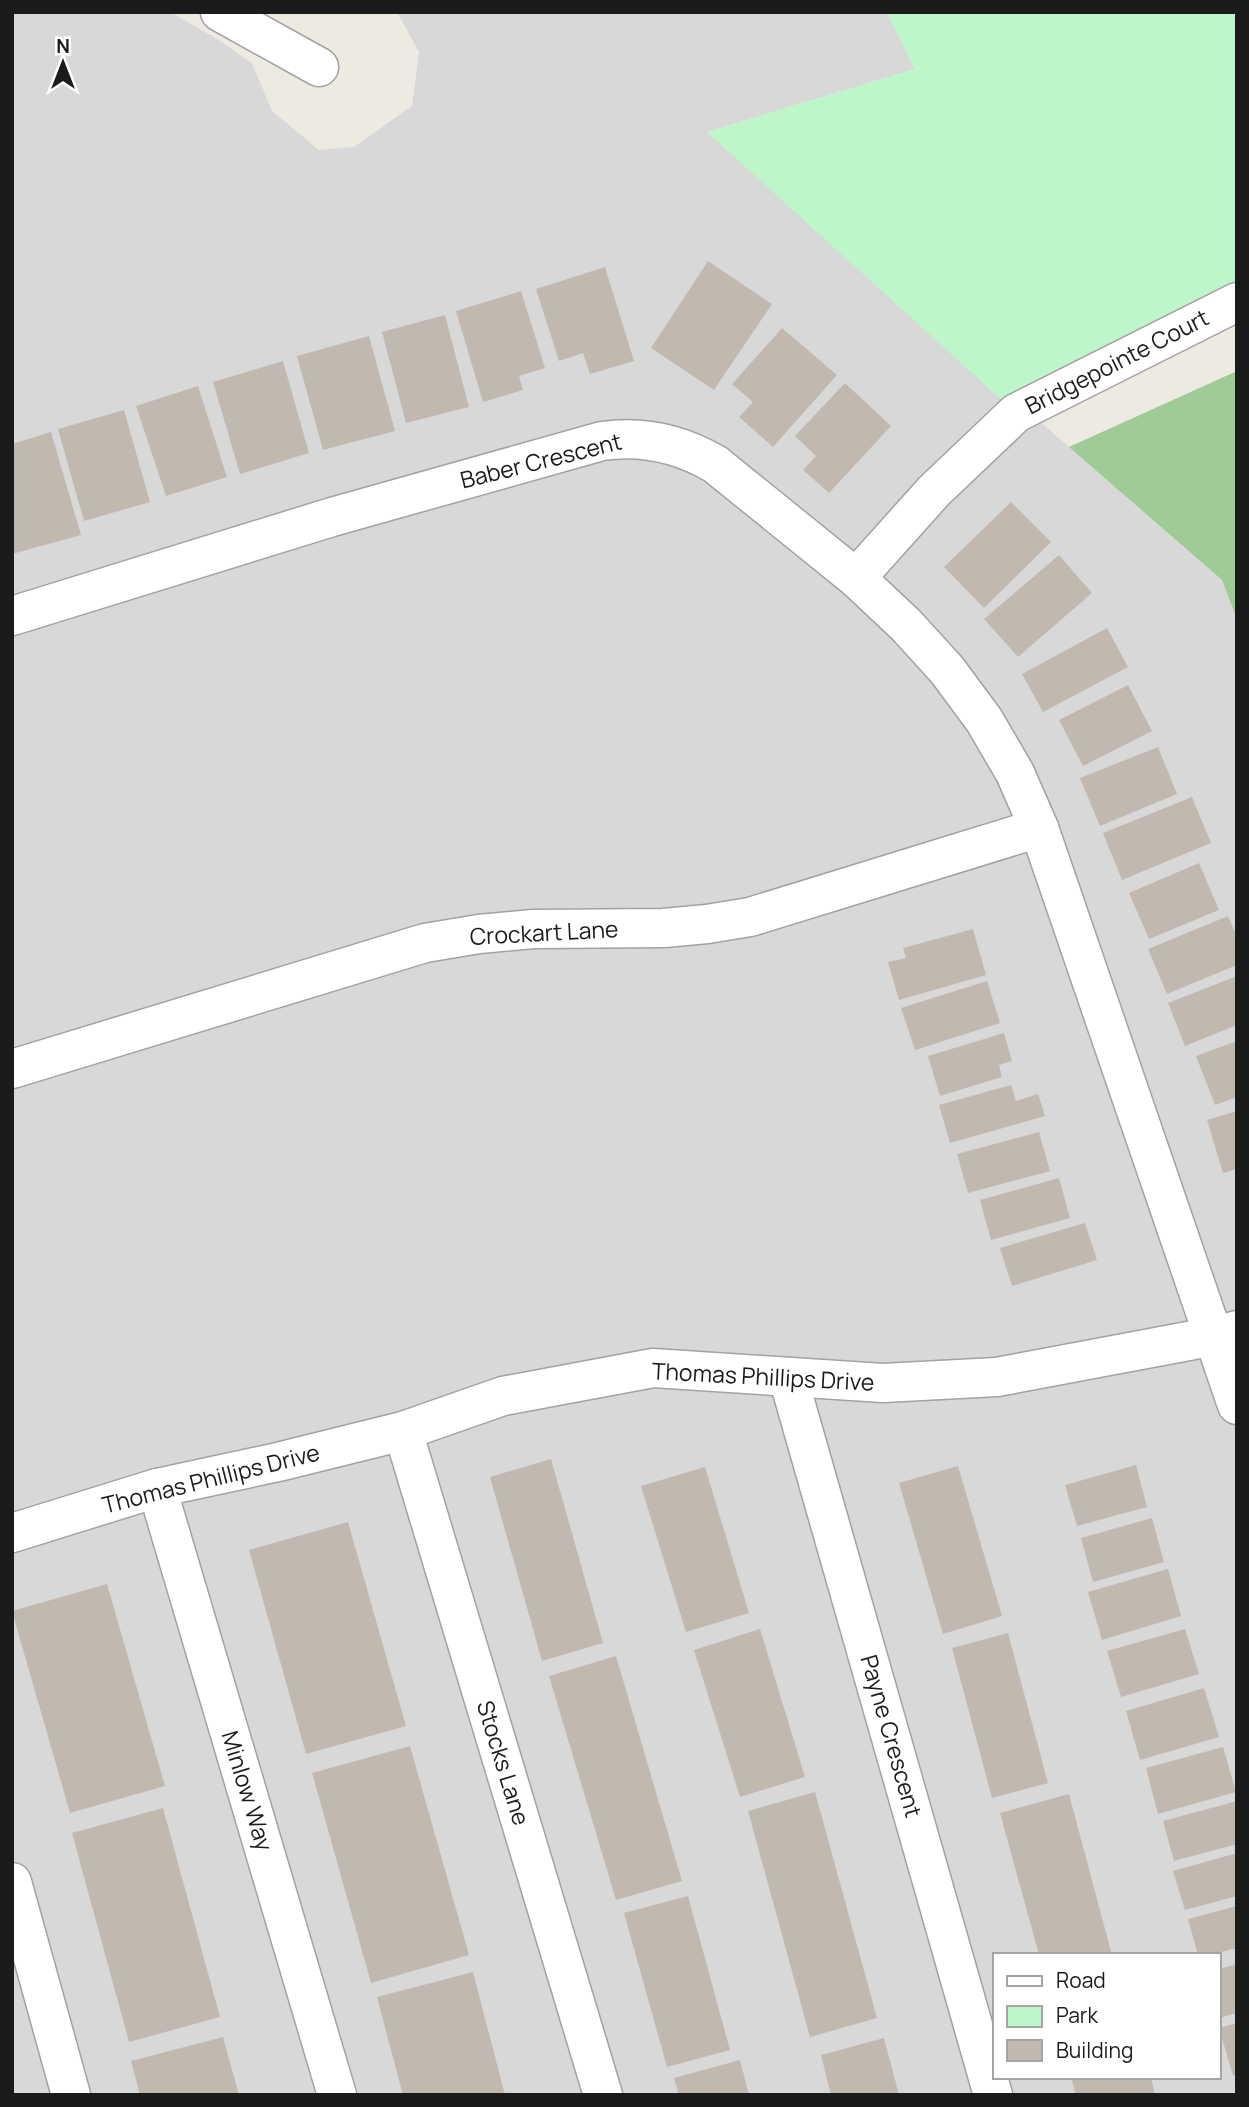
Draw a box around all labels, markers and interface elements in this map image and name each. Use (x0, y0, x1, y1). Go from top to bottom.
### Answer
north arrow (28, 28, 98, 98)
text: N (56, 33, 70, 59)
street label: Bridgepointe Court (1019, 301, 1214, 421)
street label: Baber Crescent (457, 425, 625, 496)
street label: Crockart Lane (469, 912, 619, 952)
street label: Thomas Phillips Drive (651, 1354, 875, 1398)
street label: Thomas Phillips Drive (99, 1436, 323, 1521)
street label: Payne Crescent (853, 1651, 930, 1821)
street label: Stocks Lane (470, 1697, 538, 1829)
street label: Minlow Way (215, 1727, 281, 1855)
legend (993, 1953, 1221, 2079)
text: Road (1056, 1966, 1106, 1994)
text: Park (1056, 2001, 1098, 2029)
text: Building (1056, 2036, 1133, 2064)

